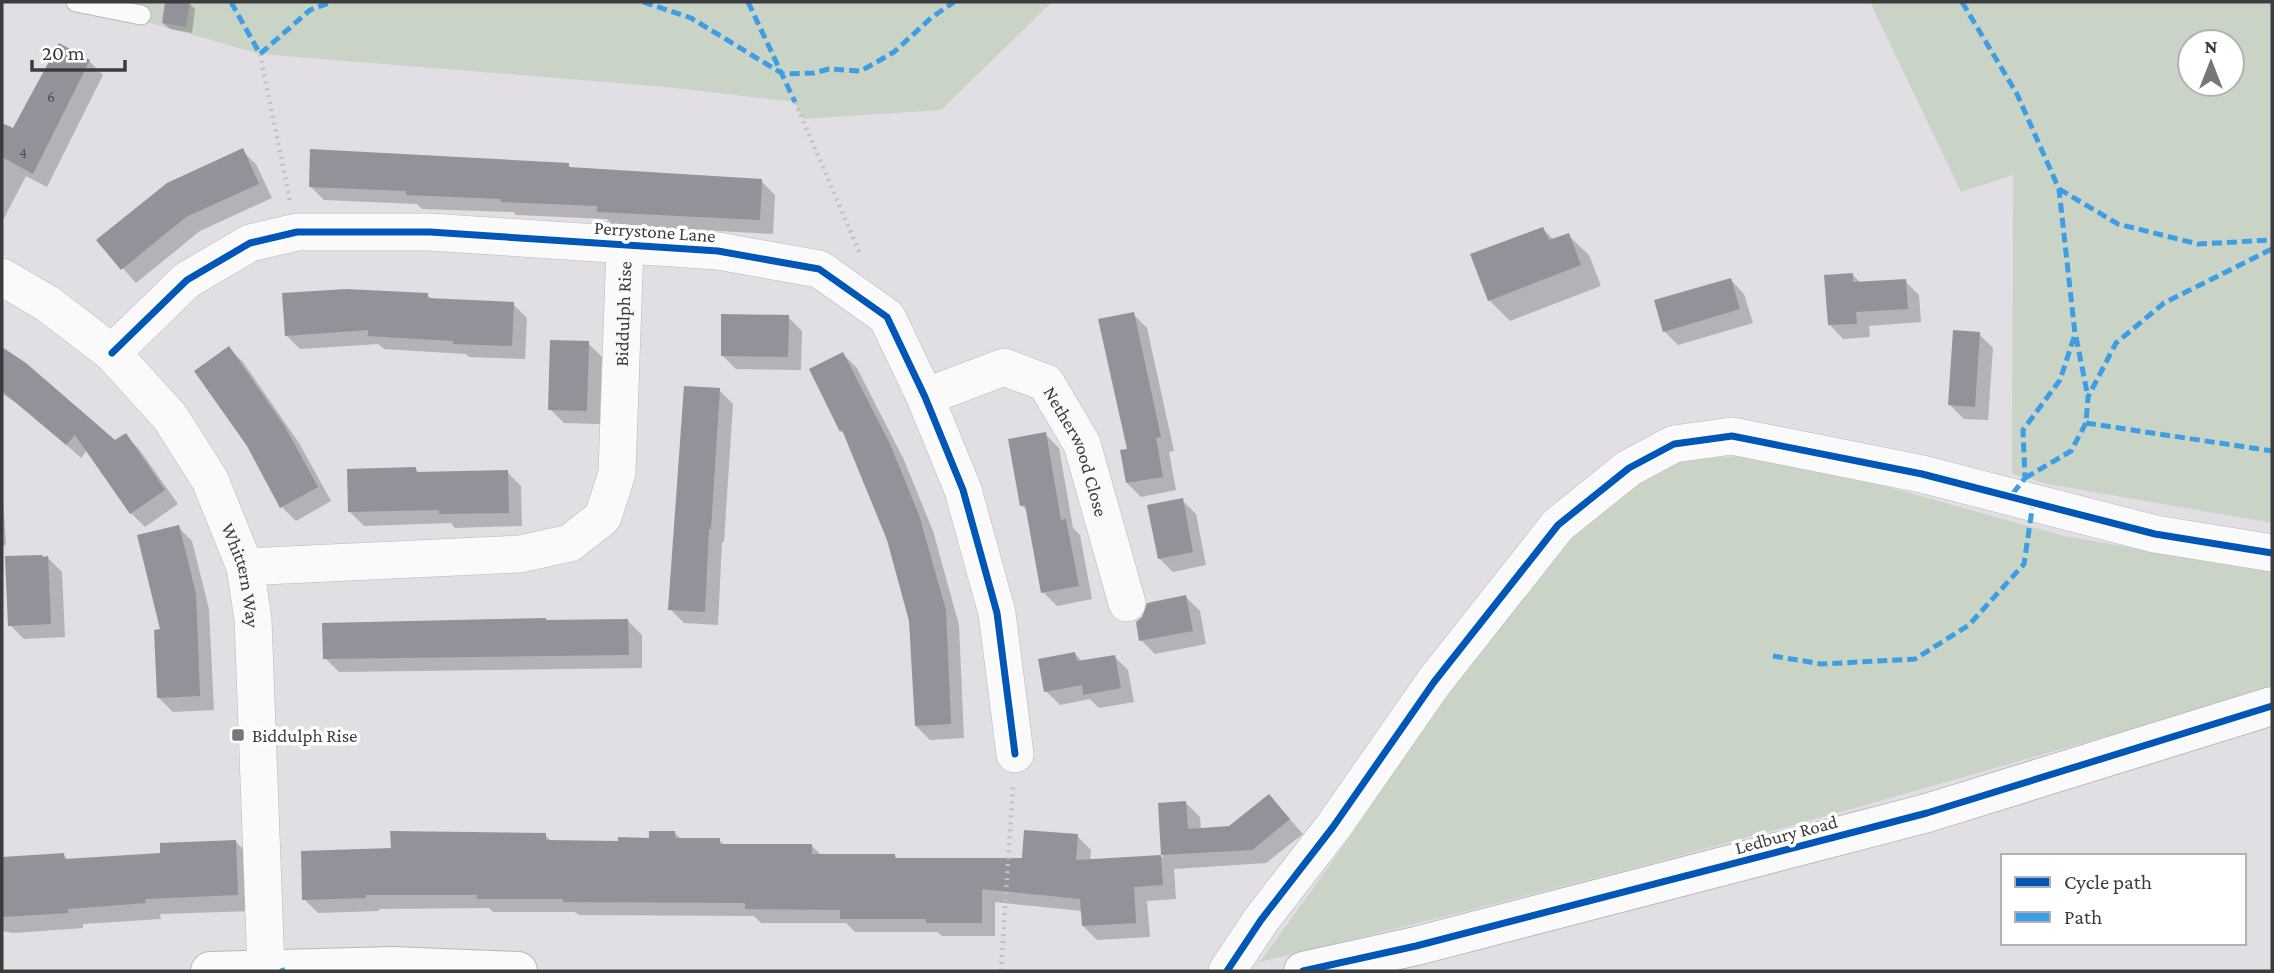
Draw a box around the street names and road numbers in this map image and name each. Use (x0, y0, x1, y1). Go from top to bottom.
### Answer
street label: Perrystone Lane (594, 217, 716, 246)
street label: Biddulph Rise (611, 261, 635, 367)
street label: Netherwood Close (1039, 383, 1112, 519)
street label: Whittern Way (217, 520, 263, 628)
street label: Ledbury Road (1733, 811, 1840, 858)

